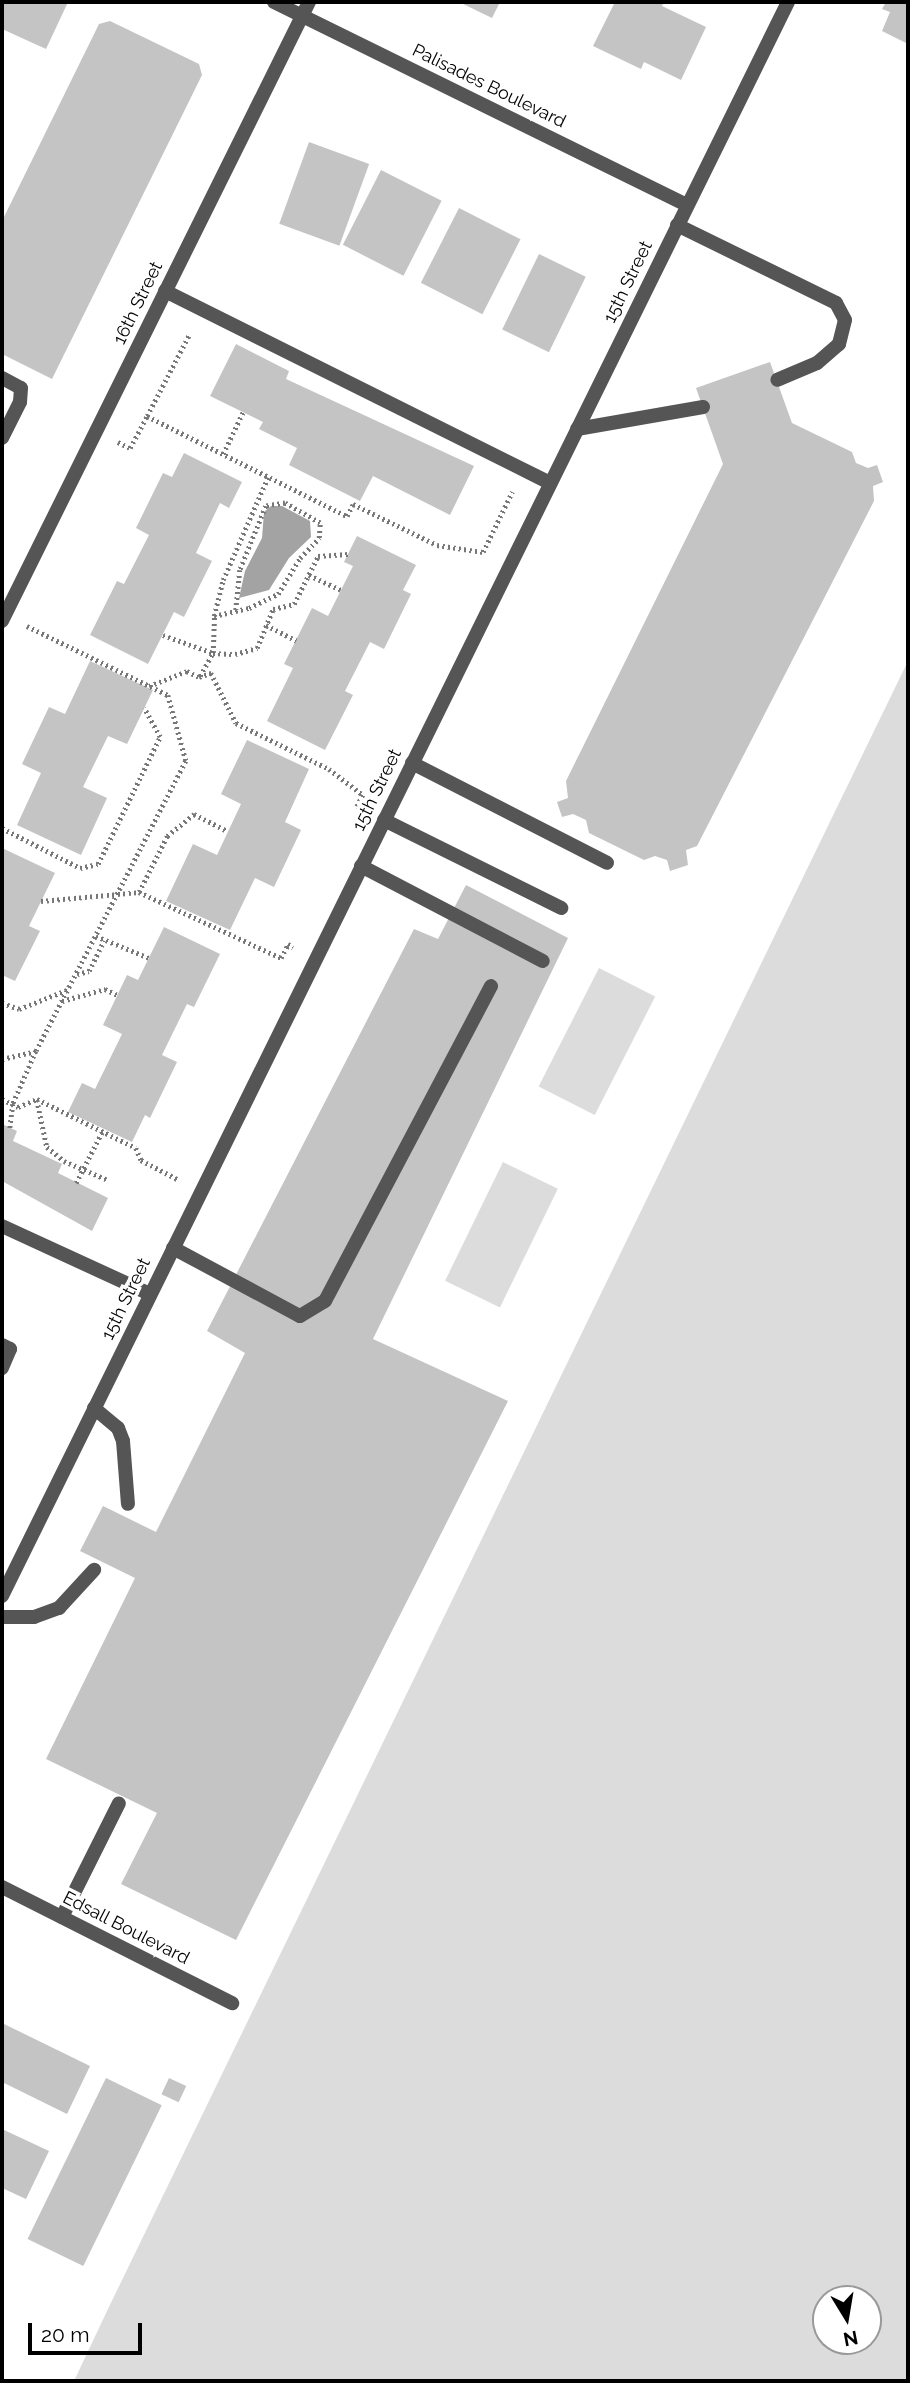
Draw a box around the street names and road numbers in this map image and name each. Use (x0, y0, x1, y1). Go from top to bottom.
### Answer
street label: Palisades Boulevard (409, 39, 569, 133)
street label: 15th Street (599, 237, 657, 327)
street label: 16th Street (109, 258, 167, 348)
street label: 15th Street (348, 745, 406, 835)
street label: 15th Street (97, 1254, 155, 1344)
street label: Edsall Boulevard (59, 1887, 193, 1969)

